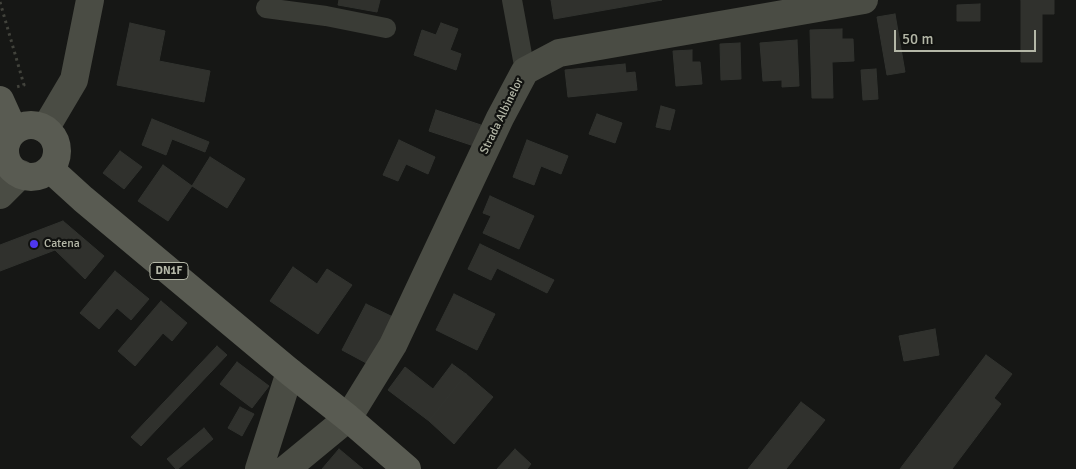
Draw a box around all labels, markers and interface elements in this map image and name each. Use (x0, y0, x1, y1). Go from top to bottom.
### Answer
scale bar (896, 20, 1038, 52)
text: 50 m (902, 30, 933, 48)
street label: Strada Albinelor (477, 75, 527, 157)
place label: Catena (44, 237, 80, 251)
marker: Catena (28, 238, 40, 250)
road number: DN1F (150, 262, 188, 280)

